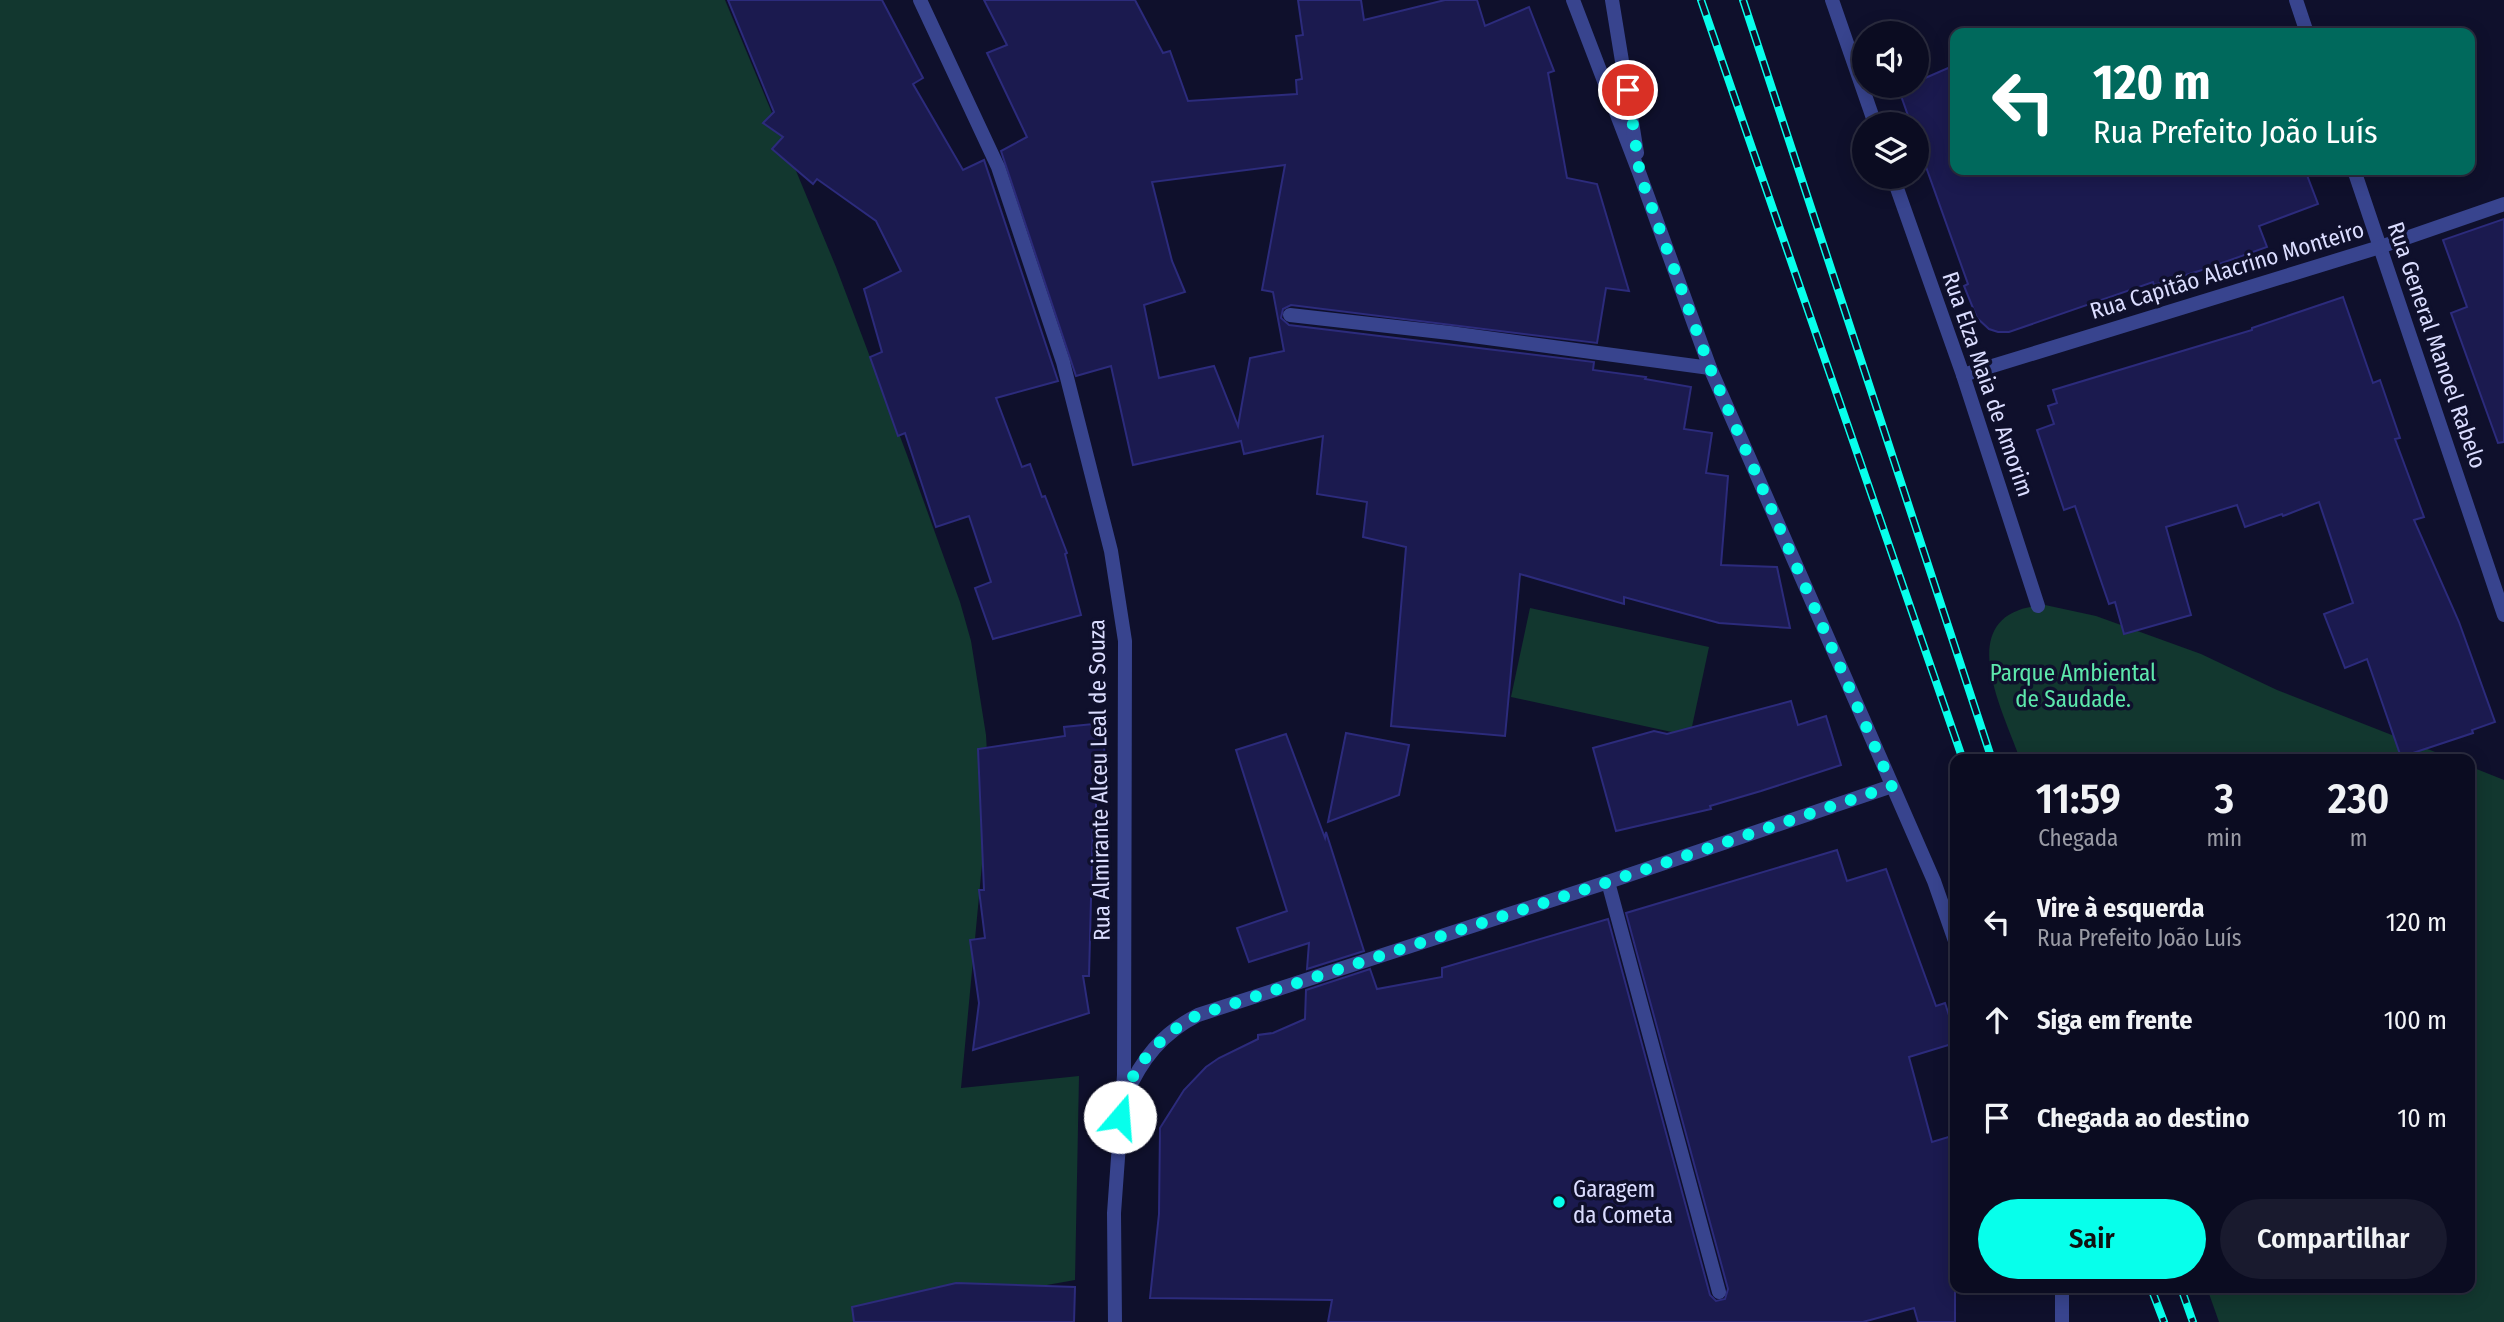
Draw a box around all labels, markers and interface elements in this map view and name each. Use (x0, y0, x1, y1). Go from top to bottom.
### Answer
map controls (1852, 21, 1929, 189)
button: sound (1852, 21, 1929, 98)
text: 120 m (2093, 53, 2211, 112)
icon: left (1978, 56, 2069, 147)
pin (1598, 60, 1658, 120)
icon: arrive (1609, 71, 1647, 109)
button: layers (1852, 112, 1929, 189)
text: Rua Prefeito João Luís (2093, 113, 2378, 151)
street label: Rua Capitão Alacrino Monteiro (2087, 215, 2367, 325)
street label: Rua General Manoel Rabelo (2382, 218, 2492, 472)
street label: Rua Elza Maia de Amorim (1936, 268, 2040, 500)
street label: Rua Almirante Alceu Leal de Souza (1082, 619, 1116, 941)
park label: Parque Ambiental de Saudade. (1990, 659, 2156, 713)
text: 11:59 (2036, 774, 2121, 824)
text: 3 (2214, 774, 2234, 824)
text: 230 (2328, 774, 2389, 824)
text: Chegada (2038, 824, 2118, 852)
text: min (2206, 824, 2242, 852)
text: m (2350, 824, 2367, 852)
text: Vire à esquerda (2037, 893, 2204, 924)
icon: left (1978, 903, 2016, 941)
text: 120 m (2386, 907, 2447, 938)
text: Rua Prefeito João Luís (2037, 924, 2242, 952)
icon: ahead (1978, 1001, 2016, 1039)
text: Siga em frente (2037, 1005, 2192, 1036)
text: 100 m (2384, 1005, 2447, 1036)
position arrow (1083, 1080, 1157, 1154)
icon: arrive (1978, 1099, 2016, 1137)
text: Chegada ao destino (2037, 1103, 2249, 1134)
text: 10 m (2397, 1103, 2447, 1134)
place label: Garagem da Cometa (1573, 1175, 1673, 1229)
marker: Garagem da Cometa (1551, 1194, 1567, 1210)
button: Sair (1978, 1199, 2206, 1279)
button: Compartilhar (2220, 1199, 2447, 1279)

